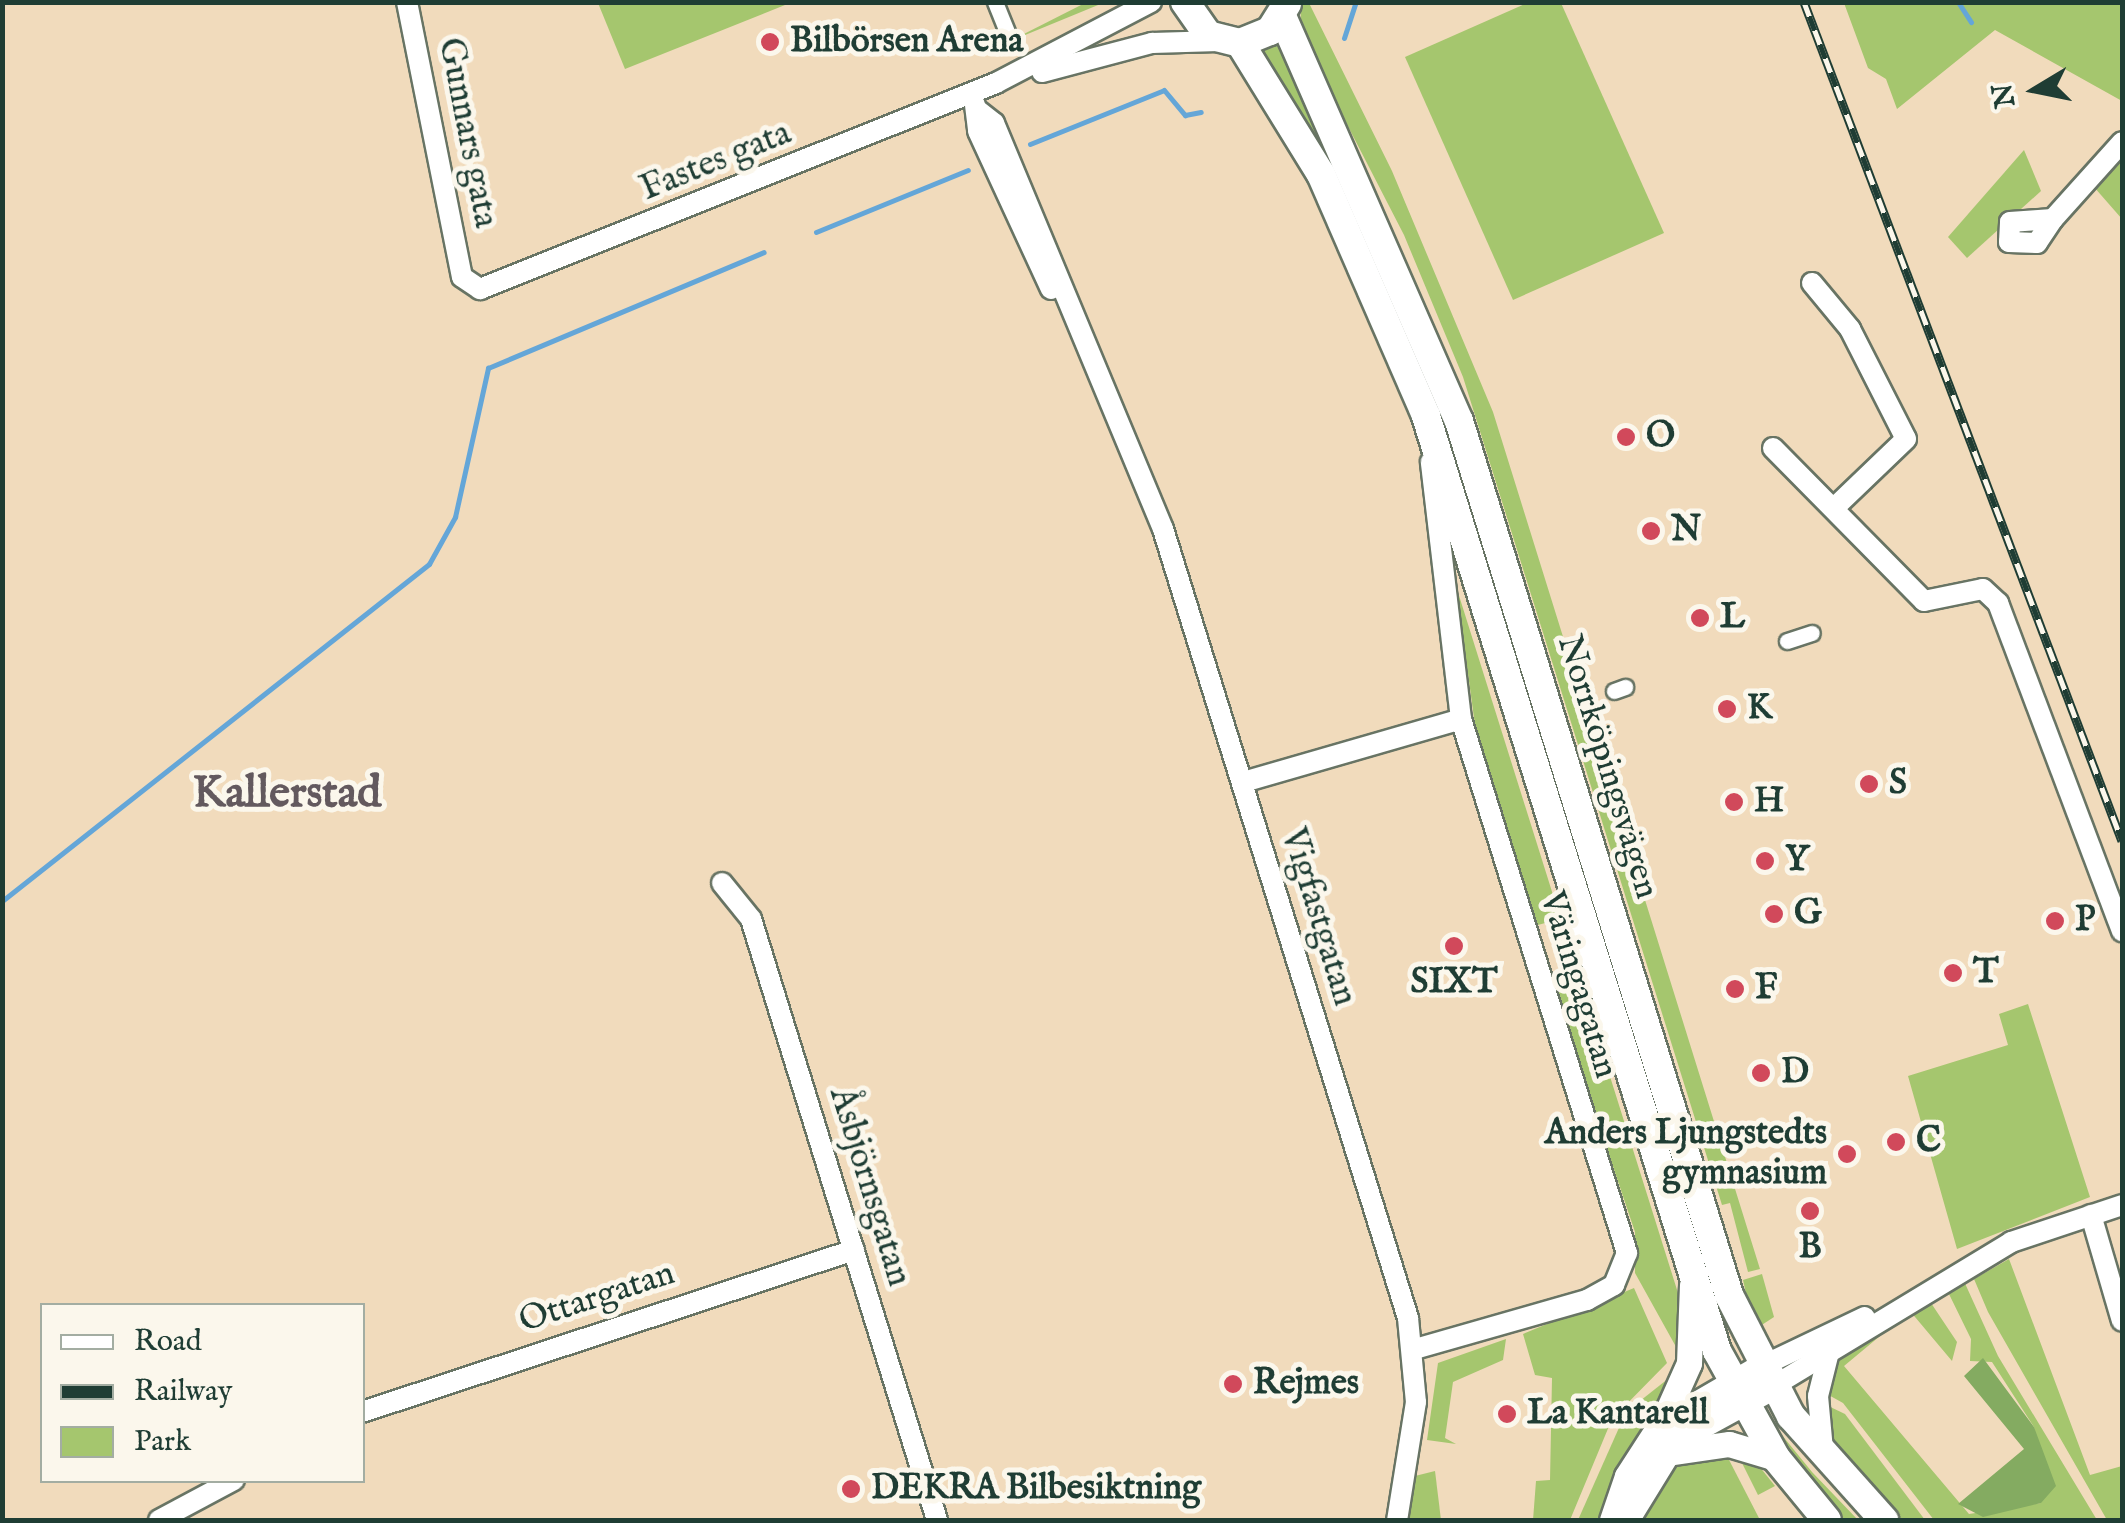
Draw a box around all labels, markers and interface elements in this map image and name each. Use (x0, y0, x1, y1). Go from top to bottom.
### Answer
place label: Bilbörsen Arena (790, 21, 1023, 63)
marker: Bilbörsen Arena (759, 31, 781, 53)
street label: Gunnars gata (428, 35, 506, 231)
north arrow (1985, 40, 2085, 140)
text: N (1986, 80, 2024, 110)
street label: Fastes gata (635, 113, 797, 211)
place label: O (1646, 416, 1675, 458)
marker: O (1615, 426, 1637, 448)
place label: N (1671, 510, 1701, 552)
marker: N (1640, 520, 1662, 542)
place label: L (1720, 597, 1745, 639)
marker: L (1689, 607, 1711, 629)
street label: Norrköpingsvägen (1547, 630, 1667, 904)
place label: K (1747, 688, 1772, 730)
marker: K (1716, 698, 1738, 720)
place label: S (1889, 763, 1907, 805)
district label: Kallerstad (193, 767, 381, 821)
marker: S (1858, 773, 1880, 795)
place label: H (1754, 781, 1784, 823)
marker: H (1723, 791, 1745, 813)
street label: Vigfastgatan (1271, 823, 1365, 1011)
place label: Y (1785, 840, 1809, 882)
marker: Y (1754, 850, 1776, 872)
street label: Väringagatan (1530, 887, 1626, 1083)
place label: G (1794, 893, 1822, 935)
place label: P (2075, 900, 2095, 942)
marker: G (1763, 903, 1785, 925)
marker: P (2044, 910, 2066, 932)
marker: SIXT (1443, 935, 1465, 957)
place label: T (1973, 952, 1998, 994)
place label: SIXT (1411, 962, 1497, 1004)
marker: T (1942, 962, 1964, 984)
place label: F (1755, 968, 1777, 1010)
marker: F (1724, 978, 1746, 1000)
place label: D (1781, 1052, 1809, 1094)
marker: D (1750, 1062, 1772, 1084)
street label: Åsbjörnsgatan (819, 1083, 919, 1291)
place label: Anders Ljungstedts gymnasium (1545, 1113, 1827, 1195)
place label: C (1916, 1121, 1941, 1163)
marker: C (1885, 1131, 1907, 1153)
marker: Anders Ljungstedts gymnasium (1836, 1143, 1858, 1165)
marker: B (1799, 1200, 1821, 1222)
place label: B (1798, 1227, 1822, 1269)
street label: Ottargatan (514, 1253, 680, 1343)
legend (40, 1303, 365, 1483)
text: Road (134, 1323, 202, 1361)
place label: Rejmes (1253, 1363, 1359, 1405)
text: Railway (134, 1373, 232, 1411)
marker: Rejmes (1222, 1373, 1244, 1395)
place label: La Kantarell (1527, 1393, 1709, 1435)
marker: La Kantarell (1496, 1403, 1518, 1425)
text: Park (134, 1423, 191, 1461)
place label: DEKRA Bilbesiktning (871, 1468, 1201, 1510)
marker: DEKRA Bilbesiktning (840, 1478, 862, 1500)

